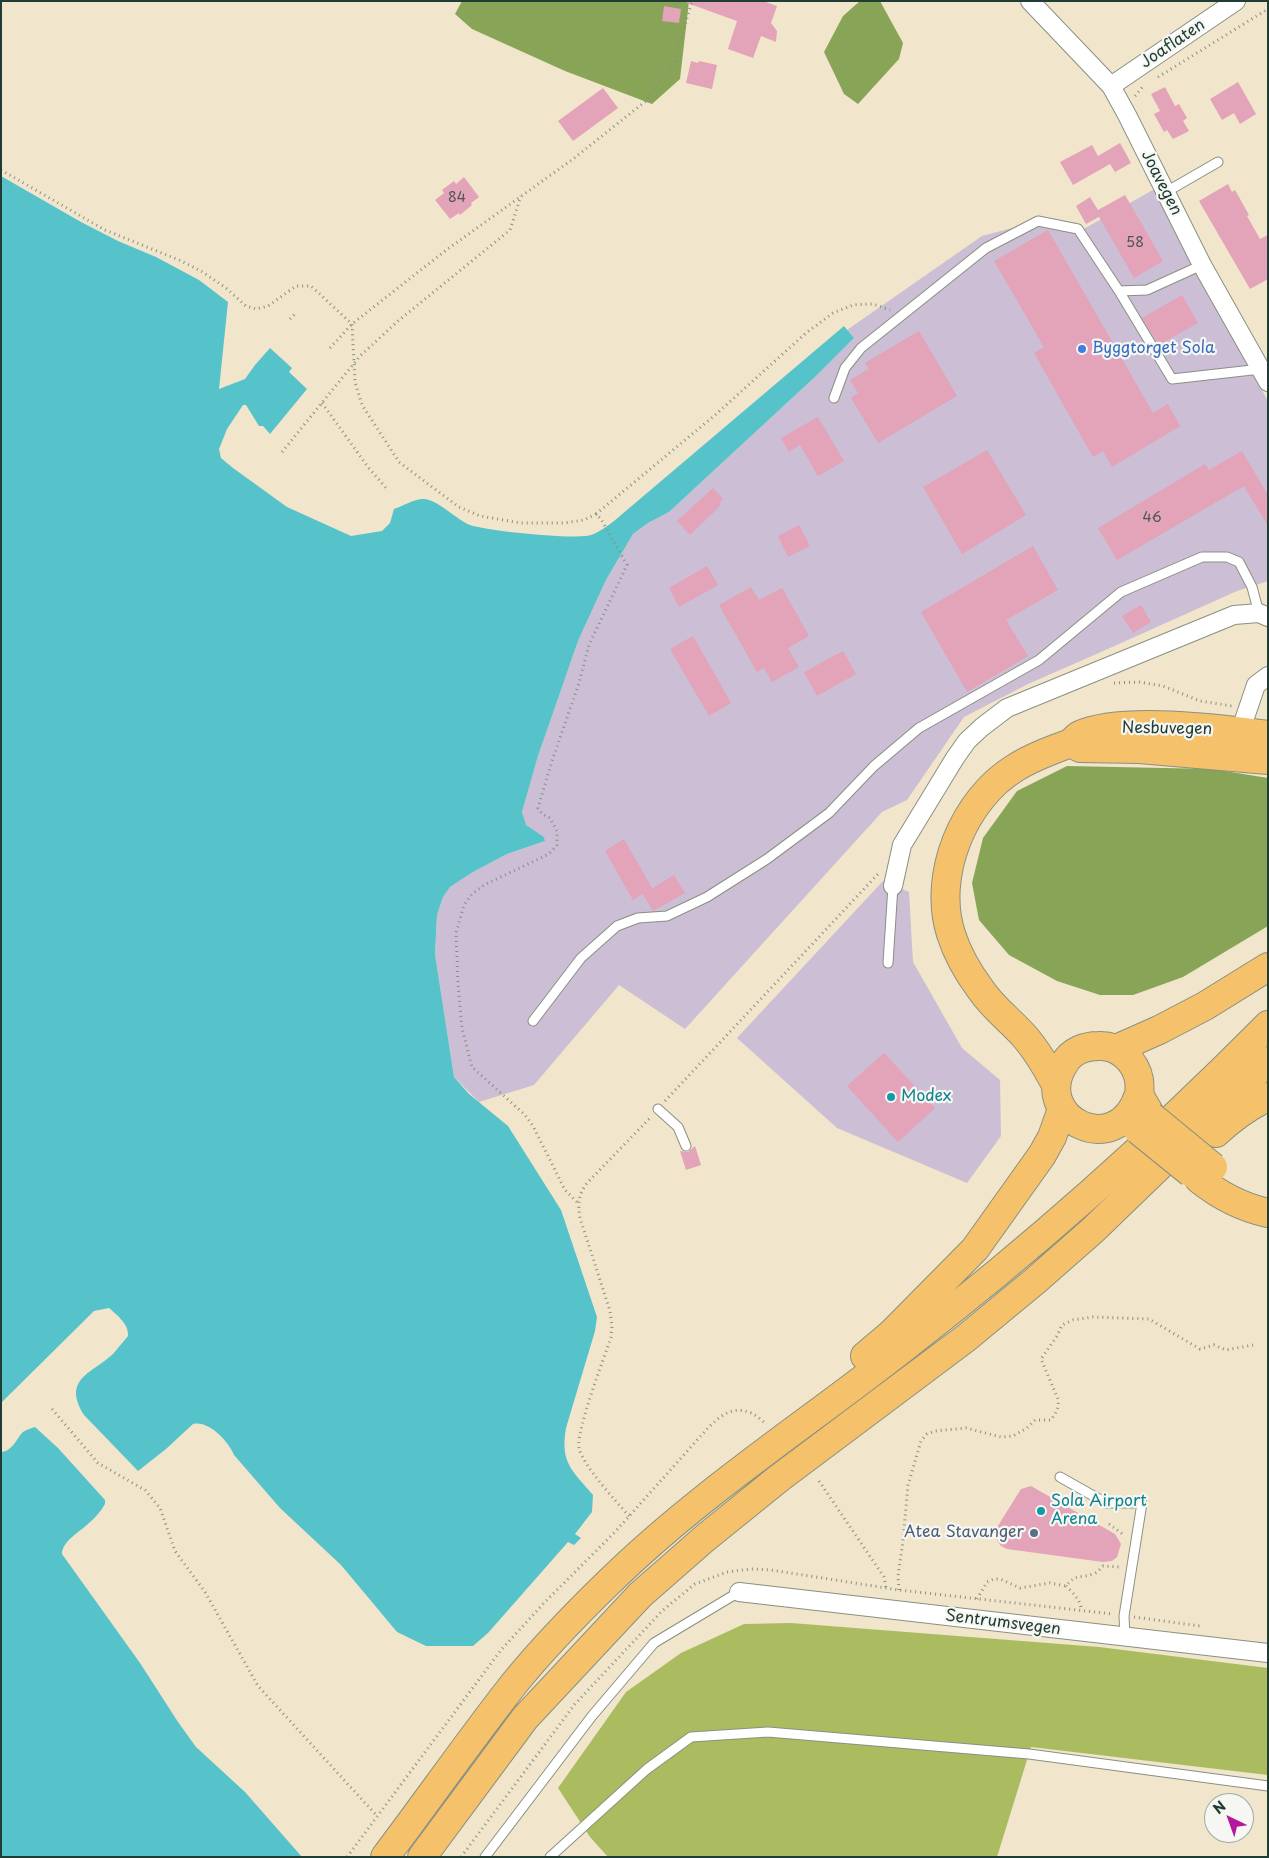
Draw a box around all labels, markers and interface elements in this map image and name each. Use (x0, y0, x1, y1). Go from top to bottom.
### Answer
street label: Joaflaten (1137, 15, 1209, 73)
street label: Joavegen (1136, 147, 1186, 219)
house number: 84 (448, 190, 466, 206)
house number: 58 (1126, 235, 1144, 251)
place label: Byggtorget Sola (1092, 339, 1215, 359)
marker: Byggtorget Sola (1076, 343, 1088, 355)
house number: 46 (1142, 510, 1162, 526)
street label: Nesbuvegen (1122, 719, 1212, 739)
place label: Modex (901, 1087, 951, 1107)
marker: Modex (885, 1091, 897, 1103)
place label: Sola Airport Arena (1051, 1492, 1147, 1530)
marker: Sola Airport Arena (1035, 1505, 1047, 1517)
place label: Atea Stavanger (904, 1523, 1024, 1543)
marker: Atea Stavanger (1028, 1527, 1040, 1539)
street label: Sentrumsvegen (944, 1606, 1062, 1640)
north arrow (1204, 1793, 1254, 1843)
text: N (1208, 1796, 1230, 1819)

